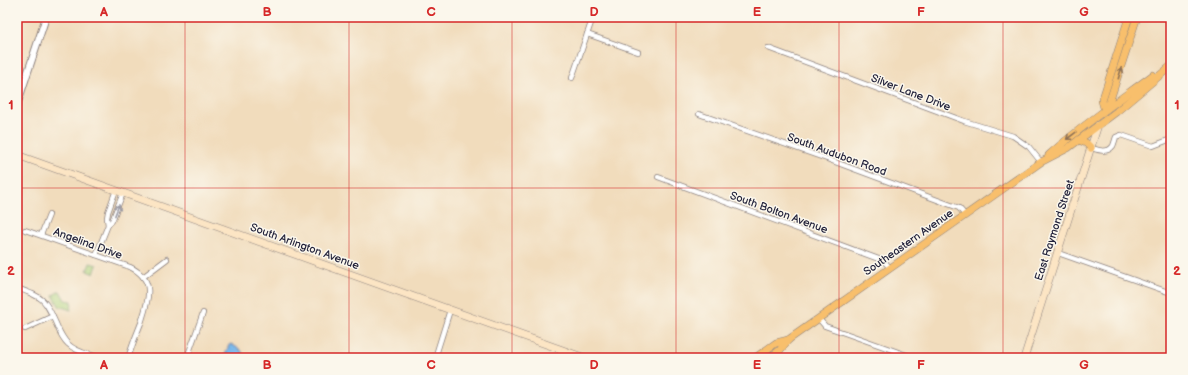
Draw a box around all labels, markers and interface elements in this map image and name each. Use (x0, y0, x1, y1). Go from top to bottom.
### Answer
text: A (99, 4, 108, 20)
text: B (262, 4, 272, 20)
text: C (426, 4, 436, 20)
text: D (589, 4, 599, 20)
text: E (753, 4, 762, 20)
text: F (917, 4, 925, 20)
text: G (1079, 4, 1089, 20)
one-way arrow (1116, 67, 1124, 79)
street label: Silver Lane Drive (869, 71, 953, 114)
text: 1 (8, 97, 14, 113)
text: 1 (1174, 97, 1180, 113)
street label: South Audubon Road (785, 130, 888, 178)
one-way arrow (1066, 132, 1077, 140)
street label: East Raymond Street (1032, 178, 1077, 282)
street label: South Bolton Avenue (728, 189, 830, 236)
one-way arrow (113, 204, 121, 216)
street label: Southeastern Avenue (861, 206, 956, 278)
street label: South Arlington Avenue (249, 221, 362, 272)
street label: Angelina Drive (52, 225, 124, 262)
text: 2 (7, 263, 15, 279)
text: 2 (1173, 263, 1181, 279)
text: A (99, 357, 108, 373)
text: B (262, 357, 272, 373)
text: C (426, 357, 436, 373)
text: D (589, 357, 599, 373)
text: E (753, 357, 762, 373)
text: F (917, 357, 925, 373)
text: G (1079, 357, 1089, 373)

